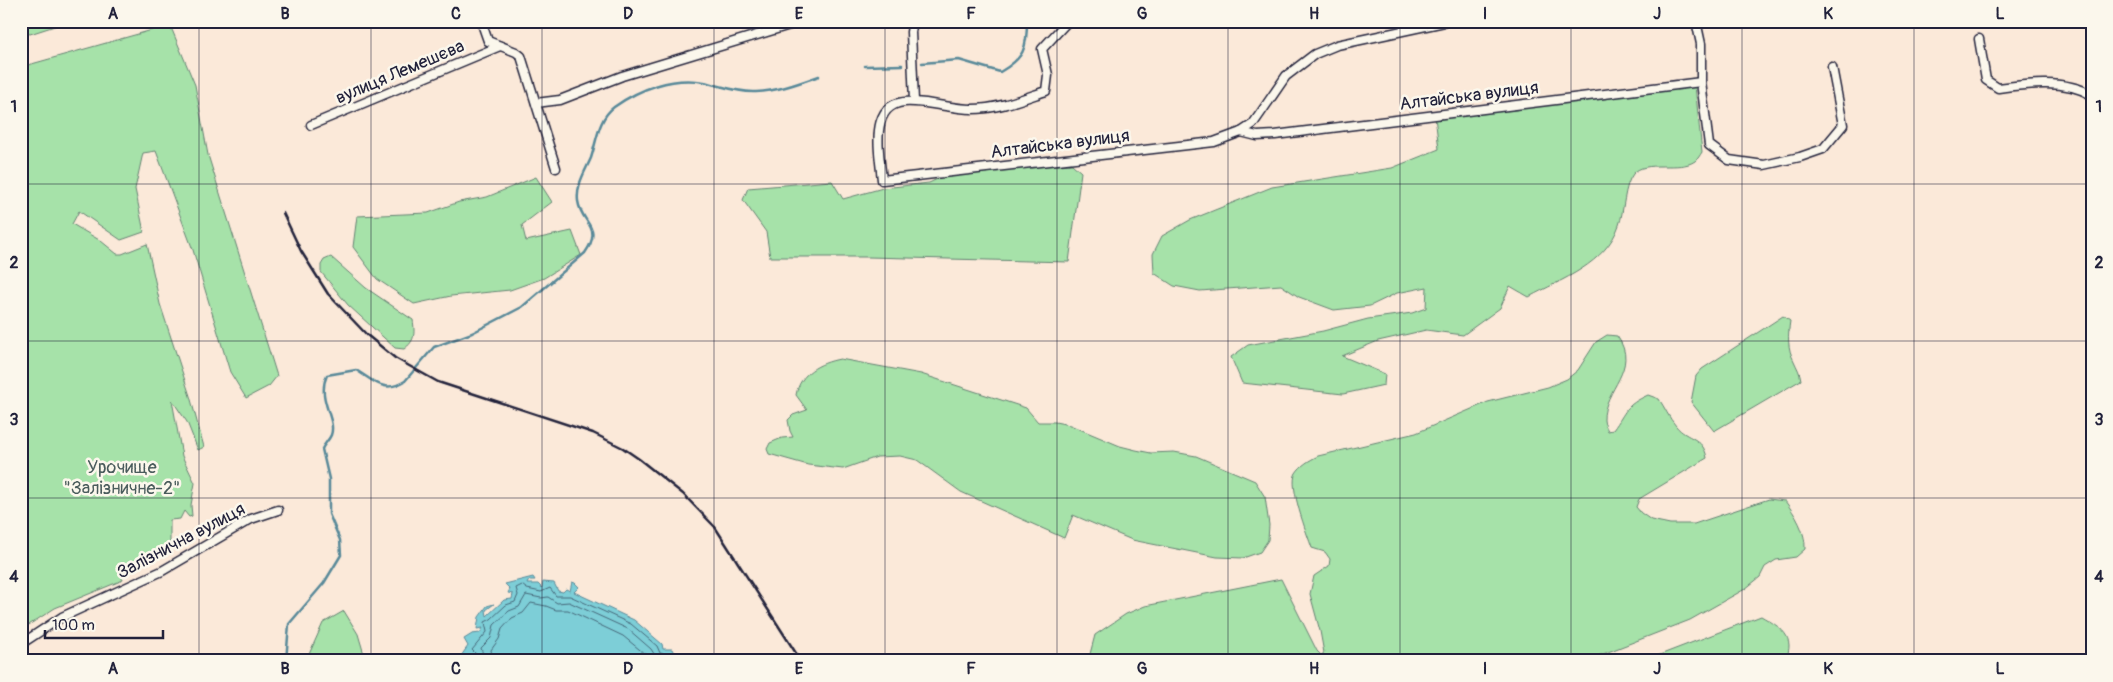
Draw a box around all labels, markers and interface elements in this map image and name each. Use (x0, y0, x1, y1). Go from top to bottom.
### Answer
text: A (108, 4, 119, 24)
text: B (280, 4, 290, 24)
text: C (451, 4, 461, 24)
text: D (623, 4, 633, 24)
text: E (795, 4, 804, 24)
text: F (966, 4, 976, 24)
text: G (1137, 4, 1148, 24)
text: H (1309, 4, 1319, 24)
text: I (1483, 4, 1487, 24)
text: J (1653, 4, 1661, 24)
text: K (1823, 4, 1833, 24)
text: L (1995, 4, 2005, 24)
street label: вулиця Лемешєва (332, 35, 468, 109)
street label: Алтайська вулиця (1398, 76, 1540, 116)
text: 1 (11, 97, 17, 117)
text: 1 (2096, 97, 2102, 117)
street label: Алтайська вулиця (989, 124, 1131, 164)
text: 2 (10, 253, 19, 273)
text: 2 (2095, 253, 2104, 273)
text: 3 (10, 410, 19, 430)
text: 3 (2095, 410, 2104, 430)
park label: Урочище "Залізничне-2" (64, 456, 180, 500)
street label: Залізнична вулиця (113, 498, 249, 584)
text: 4 (9, 567, 19, 587)
text: 4 (2094, 567, 2104, 587)
scale bar (45, 607, 162, 639)
text: 100 m (52, 616, 95, 635)
text: A (108, 659, 119, 679)
text: B (280, 659, 290, 679)
text: C (451, 659, 461, 679)
text: D (623, 659, 633, 679)
text: E (795, 659, 804, 679)
text: F (966, 659, 976, 679)
text: G (1137, 659, 1148, 679)
text: H (1309, 659, 1319, 679)
text: I (1483, 659, 1487, 679)
text: J (1653, 659, 1661, 679)
text: K (1823, 659, 1833, 679)
text: L (1995, 659, 2005, 679)

